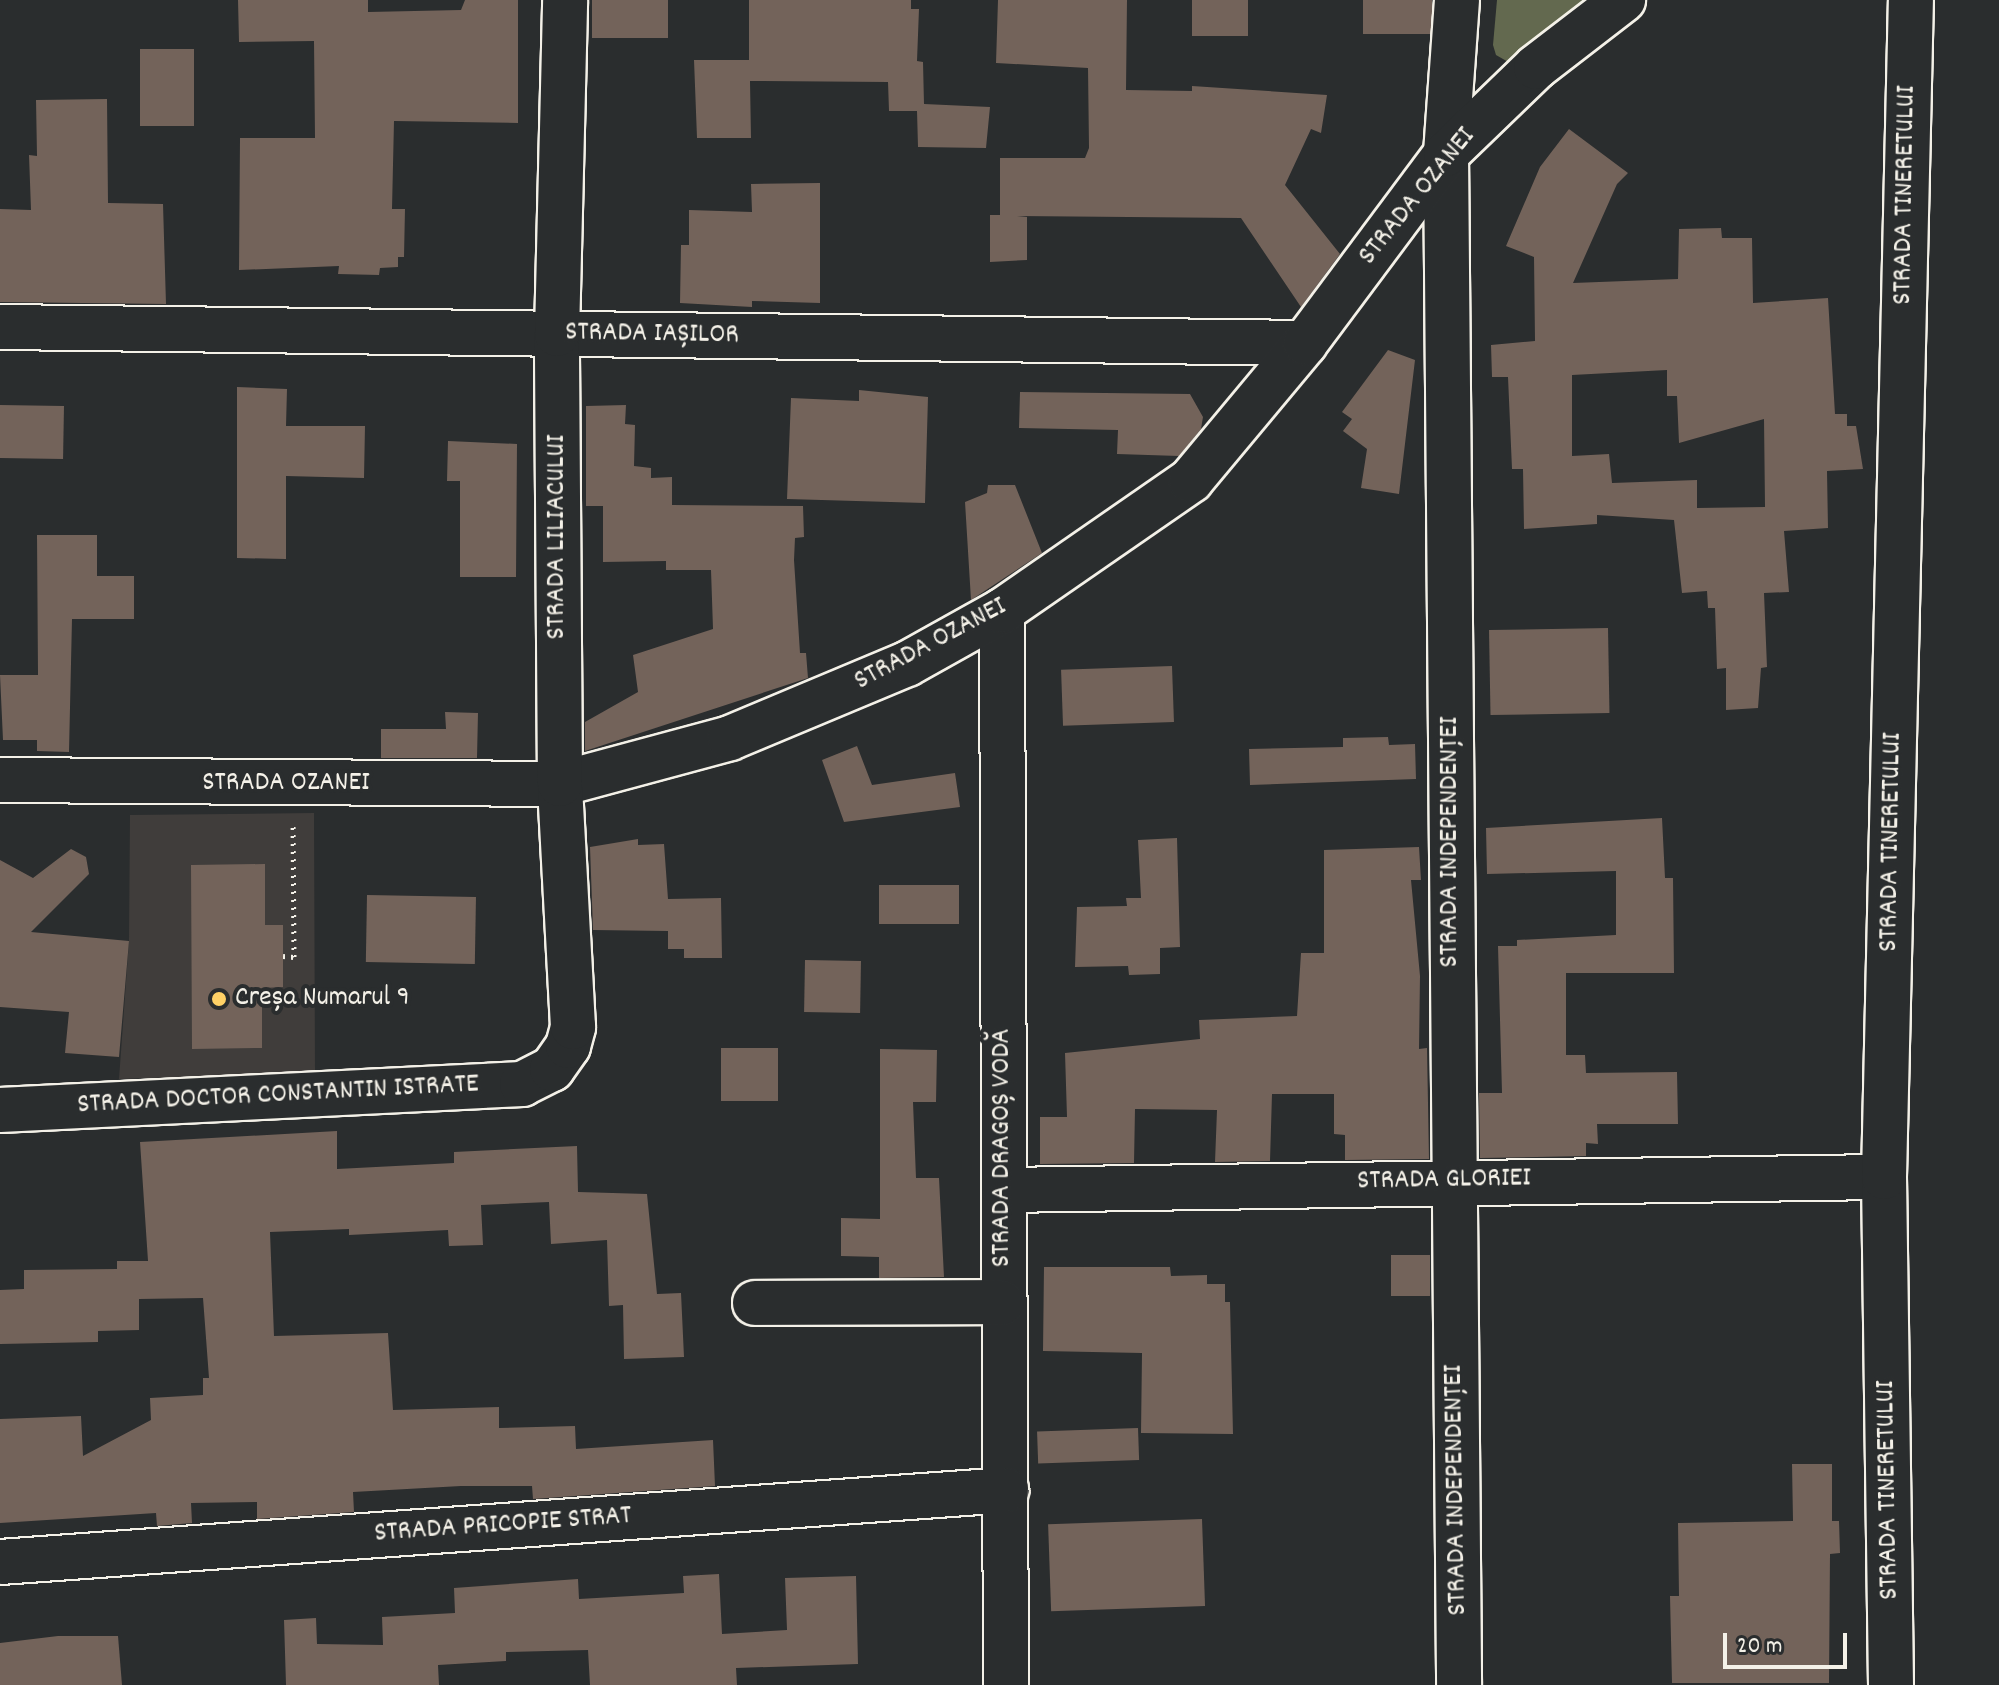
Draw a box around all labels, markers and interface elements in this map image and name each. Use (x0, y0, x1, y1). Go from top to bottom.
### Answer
street label: STRADA TINERETULUI (1887, 85, 1925, 305)
street label: STRADA OZANEI (1352, 121, 1484, 273)
street label: STRADA IAȘILOR (565, 317, 739, 353)
street label: STRADA LILIACULUI (541, 434, 575, 640)
street label: STRADA OZANEI (849, 591, 1013, 699)
street label: STRADA INDEPENDENȚEI (1434, 716, 1468, 968)
street label: STRADA TINERETULUI (1873, 732, 1911, 952)
street label: STRADA OZANEI (202, 767, 370, 801)
place label: Creșa Numarul 9 (235, 982, 409, 1016)
marker: Creșa Numarul 9 (210, 990, 228, 1008)
street label: STRADA DRAGOȘ VODĂ (986, 1029, 1020, 1267)
street label: STRADA DOCTOR CONSTANTIN ISTRATE (76, 1069, 480, 1123)
street label: STRADA GLORIEI (1357, 1163, 1531, 1199)
street label: STRADA INDEPENDENȚEI (1438, 1364, 1476, 1616)
street label: STRADA TINERETULUI (1870, 1380, 1908, 1600)
street label: STRADA PRICOPIE STRAT (373, 1500, 633, 1552)
scale bar (1727, 1617, 1851, 1667)
text: 20 m (1737, 1630, 1783, 1664)

